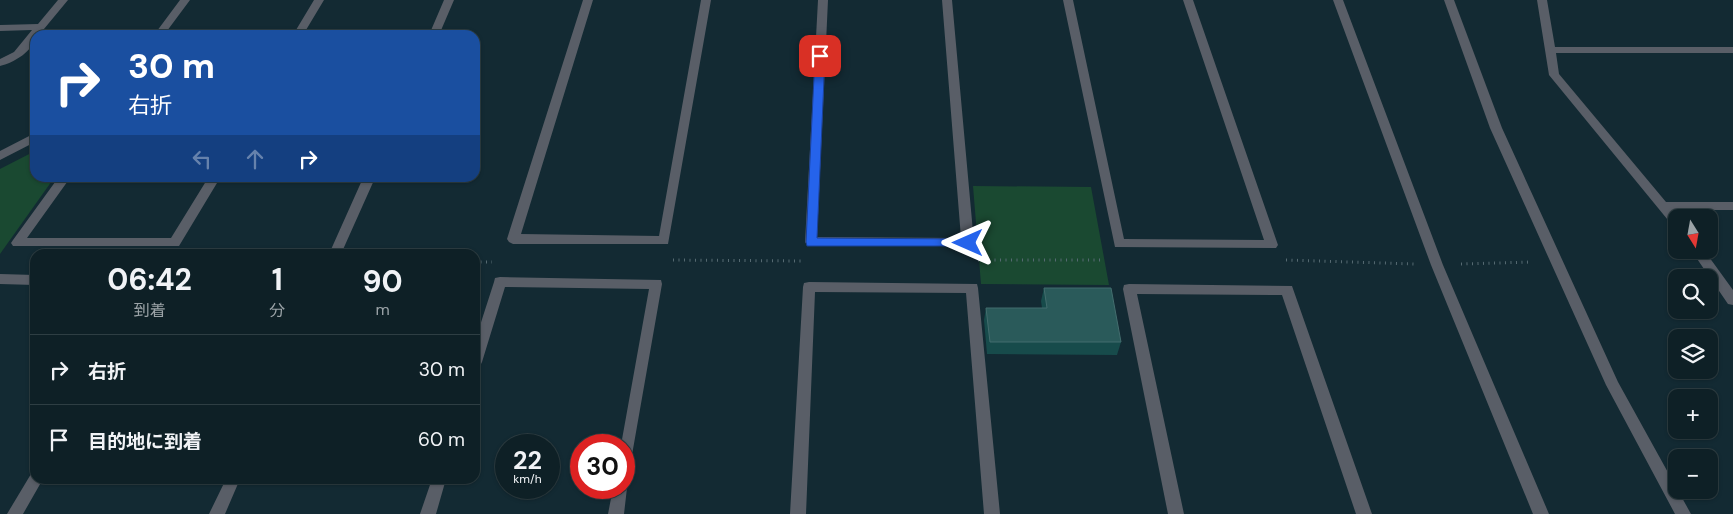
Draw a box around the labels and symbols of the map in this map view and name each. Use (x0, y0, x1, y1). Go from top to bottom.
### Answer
pin (799, 35, 841, 77)
north arrow (1668, 209, 1718, 259)
position arrow (941, 216, 993, 268)
speed limit sign: 30 (570, 434, 635, 499)

